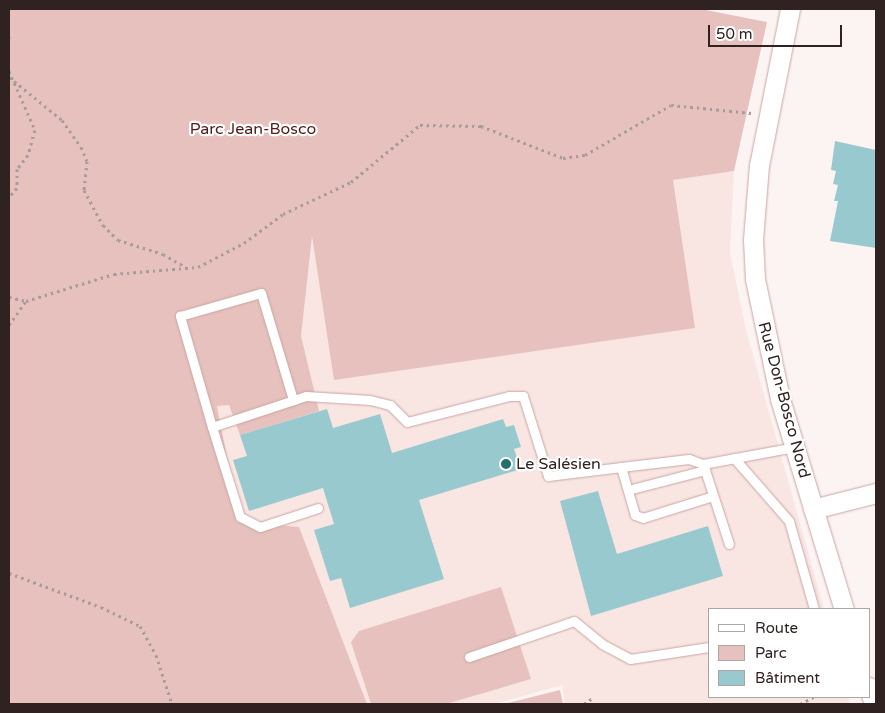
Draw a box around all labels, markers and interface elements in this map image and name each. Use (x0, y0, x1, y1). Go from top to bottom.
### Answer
scale bar (710, 15, 844, 47)
text: 50 m (716, 25, 753, 43)
park label: Parc Jean-Bosco (190, 119, 316, 139)
street label: Rue Don-Bosco Nord (754, 320, 814, 480)
place label: Le Salésien (516, 454, 601, 474)
marker: Le Salésien (500, 458, 512, 470)
legend (708, 608, 870, 698)
text: Route (755, 619, 798, 637)
text: Parc (755, 644, 787, 662)
text: Bâtiment (755, 669, 820, 687)

